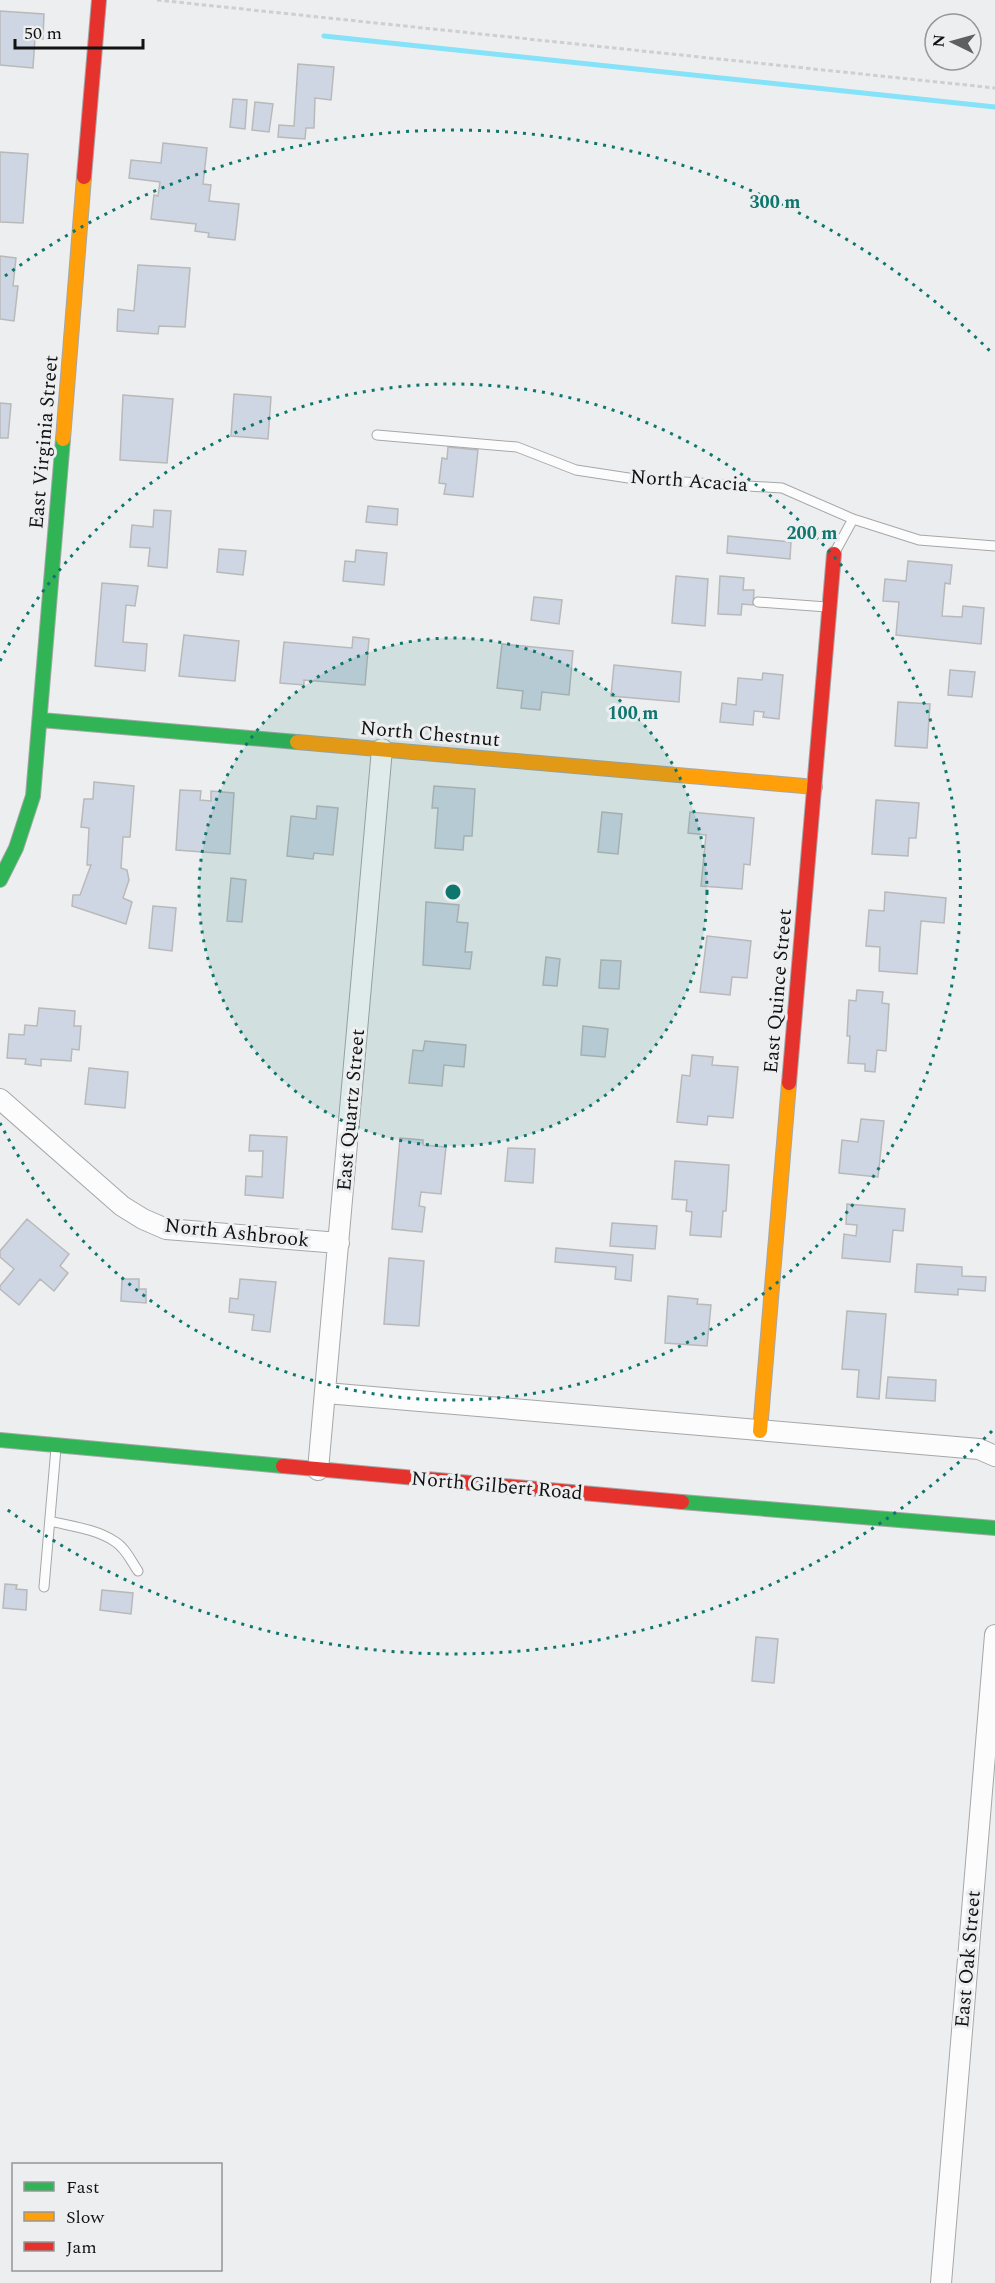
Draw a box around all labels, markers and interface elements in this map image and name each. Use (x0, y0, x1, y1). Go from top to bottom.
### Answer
scale bar (15, 12, 142, 50)
north arrow (923, 12, 983, 72)
text: 50 m (24, 20, 62, 47)
text: N (927, 33, 952, 48)
text: 300 m (749, 189, 801, 216)
street label: East Virginia Street (21, 354, 67, 530)
street label: North Acacia (629, 462, 749, 500)
text: 200 m (786, 520, 838, 547)
text: 100 m (607, 700, 659, 727)
street label: North Chestnut (359, 713, 501, 755)
centre of rings (443, 882, 463, 902)
street label: East Quince Street (756, 907, 800, 1075)
street label: East Quartz Street (329, 1028, 373, 1192)
street label: North Ashbrook (163, 1210, 311, 1256)
street label: North Gilbert Road (410, 1464, 584, 1508)
street label: East Oak Street (947, 1889, 989, 2029)
legend (12, 2163, 222, 2271)
text: Fast (66, 2174, 99, 2201)
text: Slow (66, 2204, 105, 2231)
text: Jam (66, 2234, 97, 2261)

